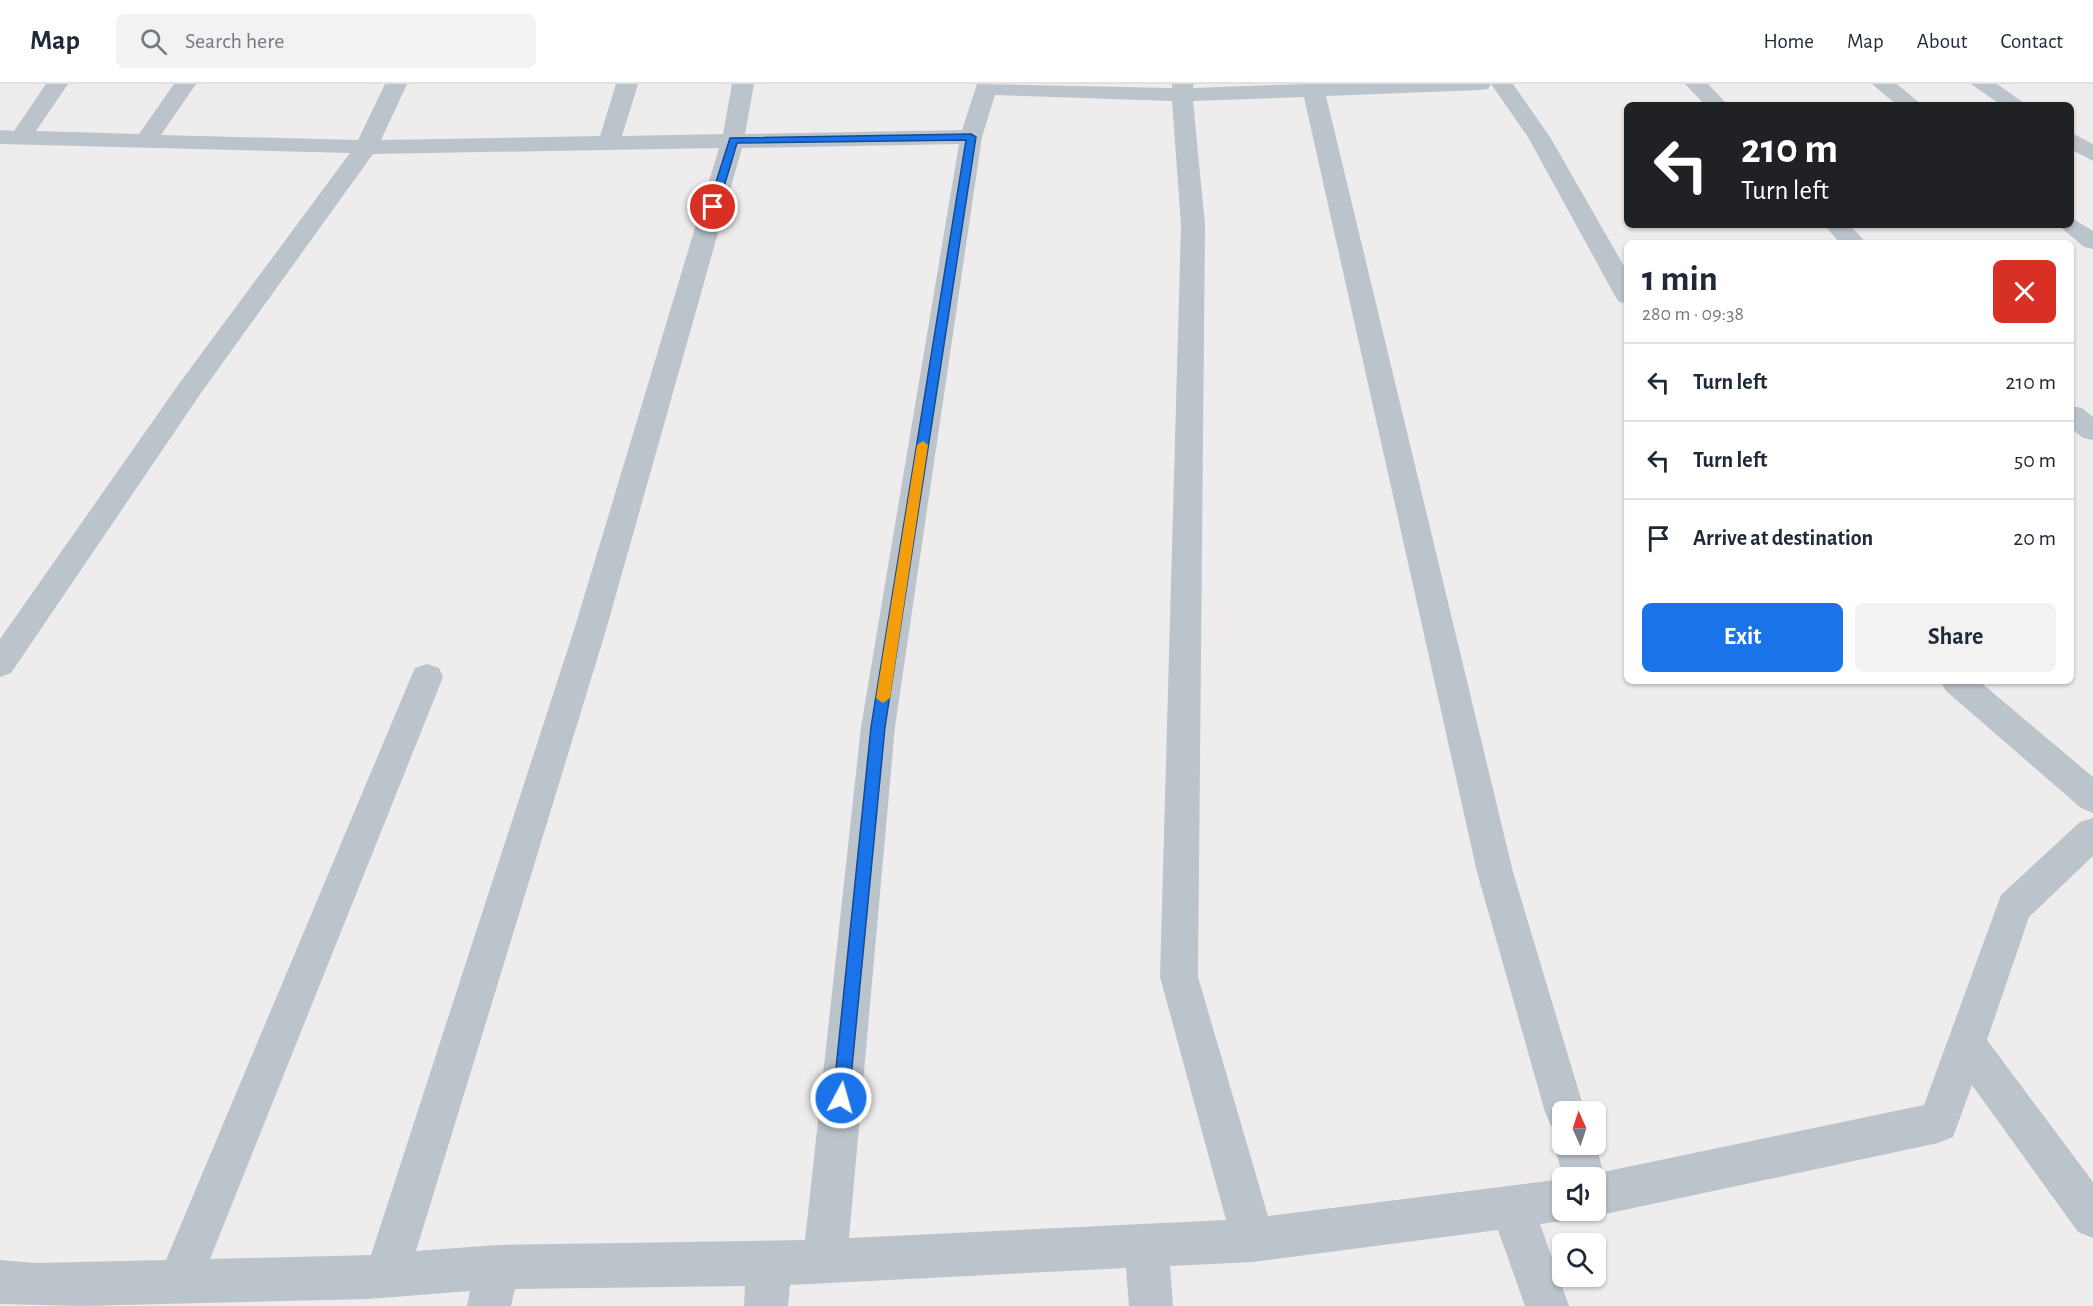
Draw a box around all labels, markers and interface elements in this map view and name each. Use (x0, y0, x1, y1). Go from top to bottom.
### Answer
search box (116, 14, 536, 68)
icon: search (137, 25, 170, 58)
text: Map (30, 27, 80, 55)
text: Search here (185, 30, 284, 52)
text: Home (1763, 31, 1814, 52)
text: Map (1847, 31, 1884, 52)
text: About (1917, 31, 1967, 52)
text: Contact (2000, 31, 2063, 52)
icon: left (1642, 126, 1720, 204)
text: 210 m (1741, 128, 1838, 170)
text: Turn left (1741, 177, 1829, 204)
pin (687, 181, 738, 232)
icon: arrive (696, 190, 729, 223)
button: close (1993, 260, 2056, 323)
text: 1 min (1642, 261, 1718, 297)
text: 280 m · 09:38 (1642, 304, 1744, 324)
icon: left (1642, 366, 1675, 399)
text: Turn left (1693, 371, 1767, 393)
text: 210 m (2006, 371, 2056, 393)
icon: left (1642, 444, 1675, 477)
text: Turn left (1693, 449, 1767, 471)
text: 50 m (2014, 449, 2056, 471)
icon: arrive (1642, 522, 1675, 555)
text: Arrive at destination (1693, 527, 1873, 549)
text: 20 m (2013, 527, 2056, 549)
button: Exit (1642, 603, 1843, 672)
button: Share (1855, 603, 2056, 672)
position arrow (809, 1066, 873, 1130)
north arrow (1552, 1101, 1606, 1155)
map controls (1552, 1101, 1606, 1287)
button: sound (1552, 1167, 1606, 1221)
button: search (1552, 1233, 1606, 1287)

